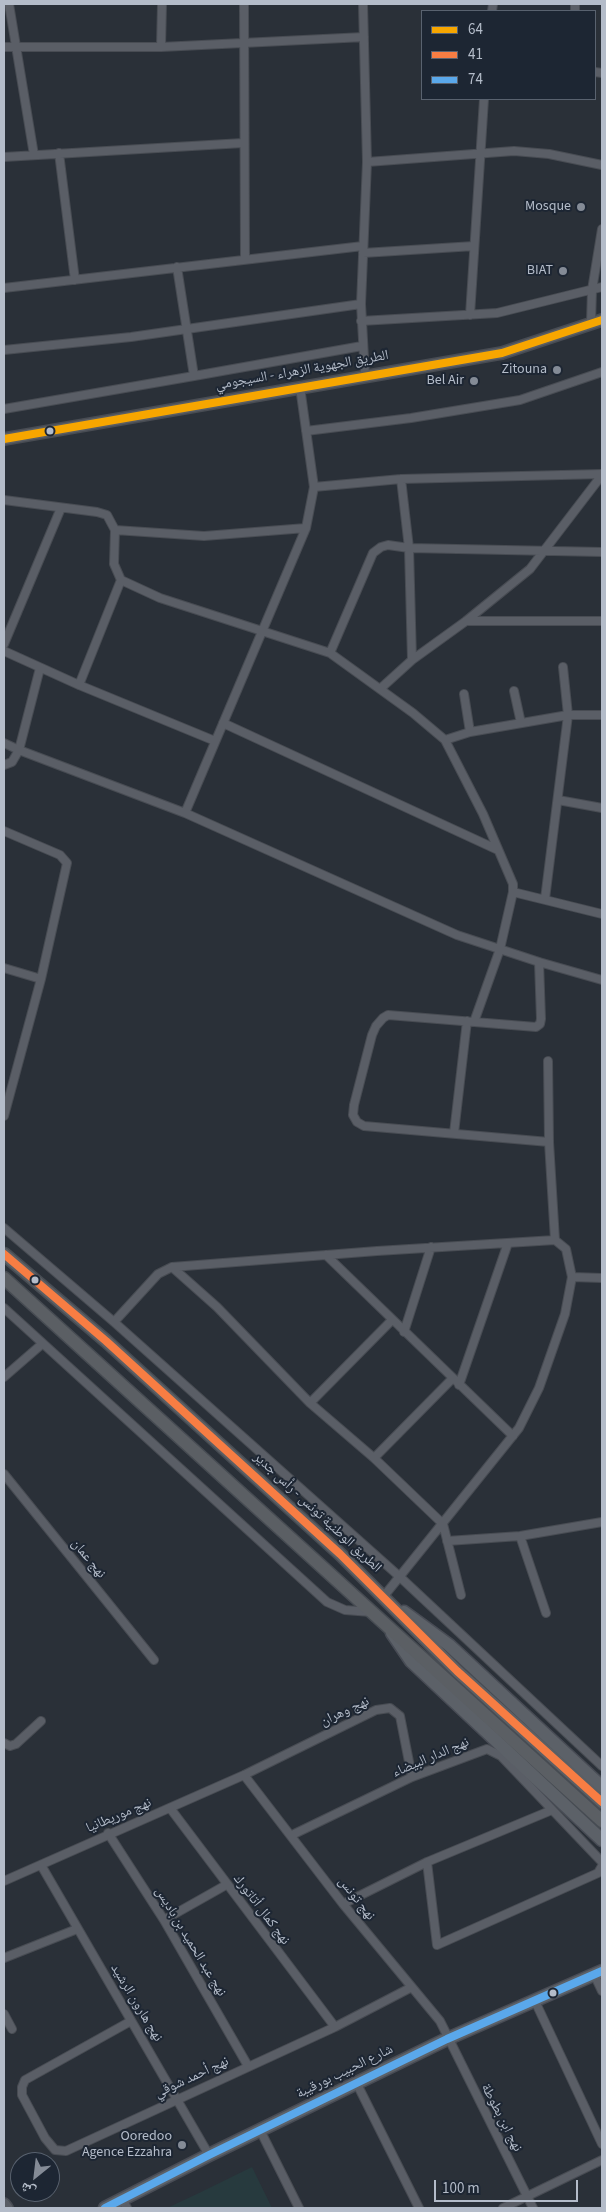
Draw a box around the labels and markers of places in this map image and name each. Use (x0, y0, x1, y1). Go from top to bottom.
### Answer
place label: Mosque (525, 199, 571, 215)
marker: Mosque (575, 201, 587, 213)
place label: BIAT (527, 263, 553, 279)
marker: BIAT (557, 265, 569, 277)
place label: Zitouna (502, 362, 547, 378)
marker: Zitouna (551, 364, 563, 376)
place label: Bel Air (427, 373, 464, 389)
marker: Bel Air (468, 375, 480, 387)
unlabelled marker (45, 426, 55, 436)
unlabelled marker (30, 1275, 40, 1285)
unlabelled marker (548, 1988, 558, 1998)
place label: Ooredoo Agence Ezzahra (82, 2129, 172, 2162)
marker: Ooredoo Agence Ezzahra (176, 2139, 188, 2151)

